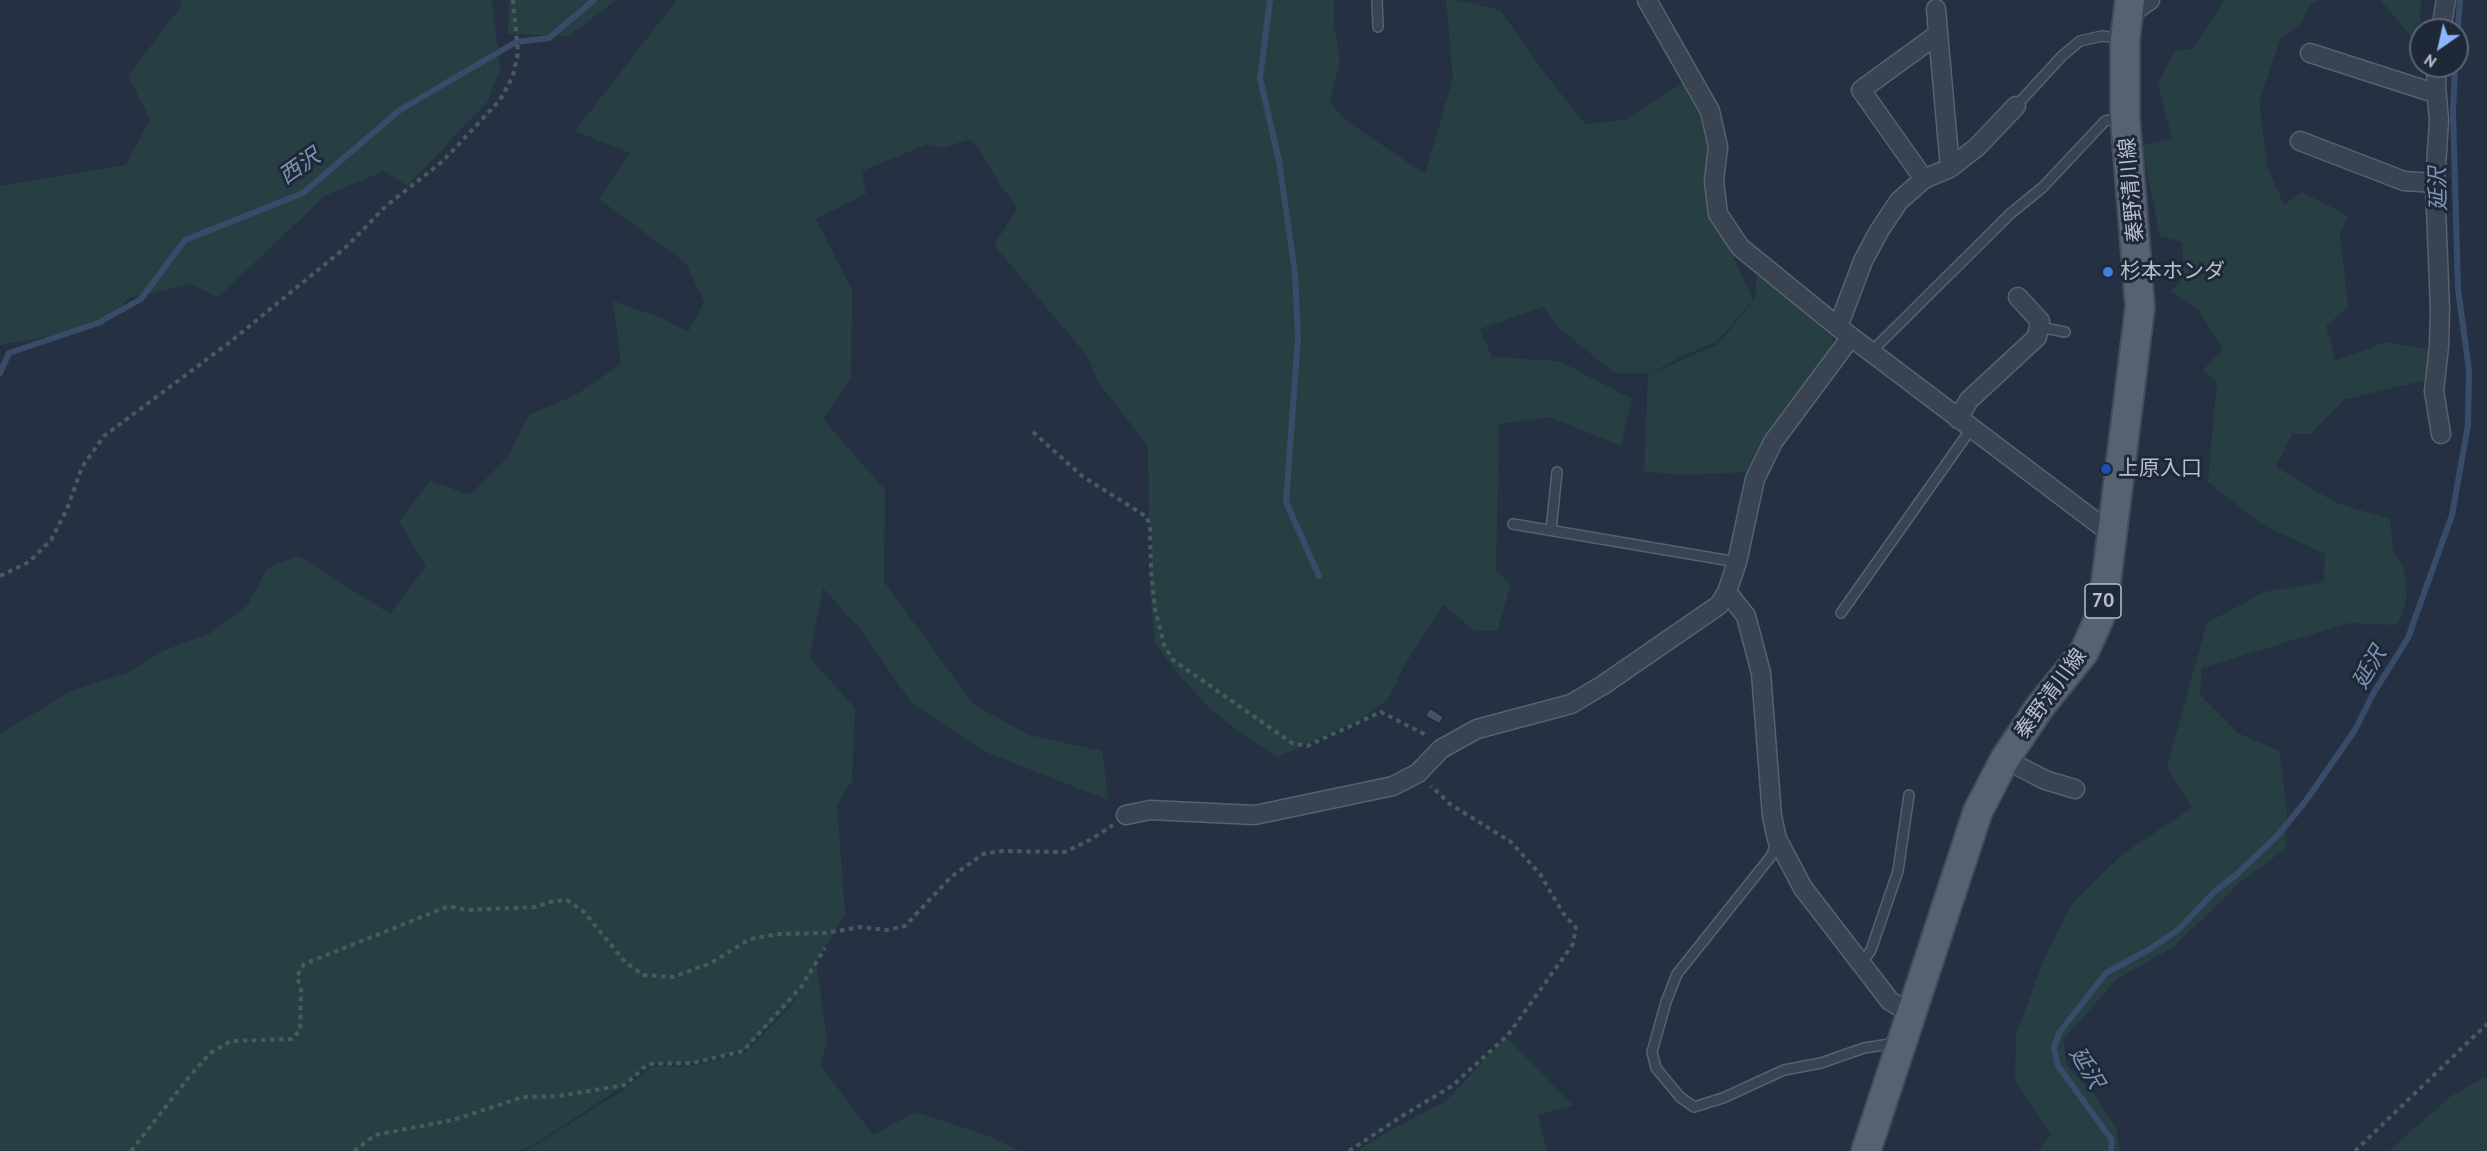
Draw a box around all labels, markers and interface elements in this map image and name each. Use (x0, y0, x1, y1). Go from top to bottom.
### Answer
north arrow (2409, 18, 2469, 78)
text: N (2420, 50, 2440, 72)
street label: 秦野清川線 (2115, 137, 2149, 243)
water label: 西沢 (274, 144, 326, 190)
water label: 延沢 (2425, 167, 2453, 211)
place label: 杉本ホンダ (2120, 259, 2225, 285)
marker: 杉本ホンダ (2101, 265, 2115, 279)
place label: 上原入口 (2118, 456, 2202, 482)
marker: 上原入口 (2099, 462, 2113, 476)
road number: 70 (2085, 584, 2121, 618)
water label: 延沢 (2348, 642, 2392, 694)
street label: 秦野清川線 (2010, 644, 2092, 744)
water label: 延沢 (2063, 1042, 2109, 1094)

